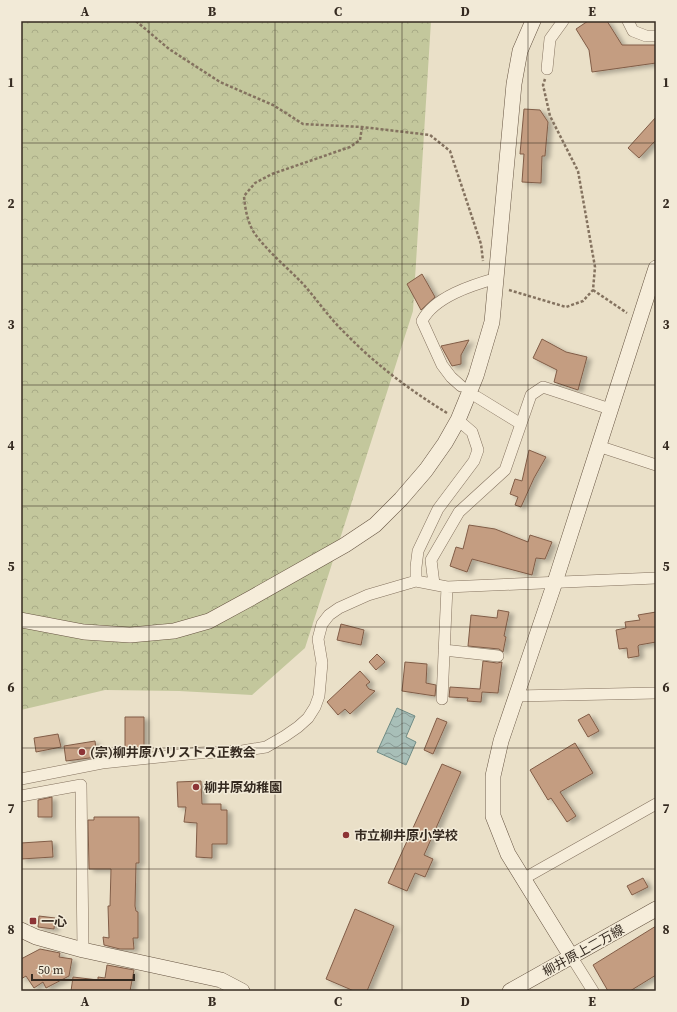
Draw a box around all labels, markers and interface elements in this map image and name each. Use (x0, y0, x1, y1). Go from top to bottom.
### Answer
text: A (81, 3, 90, 20)
text: B (208, 3, 217, 20)
text: C (334, 3, 342, 20)
text: D (460, 3, 470, 20)
text: E (588, 3, 596, 20)
text: 1 (7, 74, 15, 91)
text: 1 (662, 74, 670, 91)
text: 2 (7, 195, 15, 212)
text: 2 (662, 195, 670, 212)
text: 3 (7, 316, 15, 333)
text: 3 (662, 316, 670, 333)
text: 4 (7, 437, 15, 454)
text: 4 (662, 437, 670, 454)
text: 5 (7, 558, 15, 575)
text: 5 (662, 558, 670, 575)
text: 6 (7, 679, 15, 696)
text: 6 (662, 679, 670, 696)
place label: (宗)柳井原ハリストス正教会 (90, 744, 256, 761)
marker: (宗)柳井原ハリストス正教会 (77, 747, 87, 757)
place label: 柳井原幼稚園 (204, 779, 282, 796)
marker: 柳井原幼稚園 (191, 782, 201, 792)
text: 7 (7, 800, 15, 817)
text: 7 (662, 800, 670, 817)
place label: 市立柳井原小学校 (354, 827, 458, 844)
marker: 市立柳井原小学校 (341, 830, 351, 840)
place label: 一心 (41, 913, 67, 930)
marker: 一心 (28, 916, 38, 926)
text: 8 (7, 921, 15, 938)
street label: 柳井原上二万線 (539, 921, 627, 980)
text: 8 (662, 921, 670, 938)
scale bar (32, 956, 134, 982)
text: 50 m (38, 962, 64, 978)
text: A (81, 993, 90, 1010)
text: B (208, 993, 217, 1010)
text: C (334, 993, 342, 1010)
text: D (460, 993, 470, 1010)
text: E (588, 993, 596, 1010)

